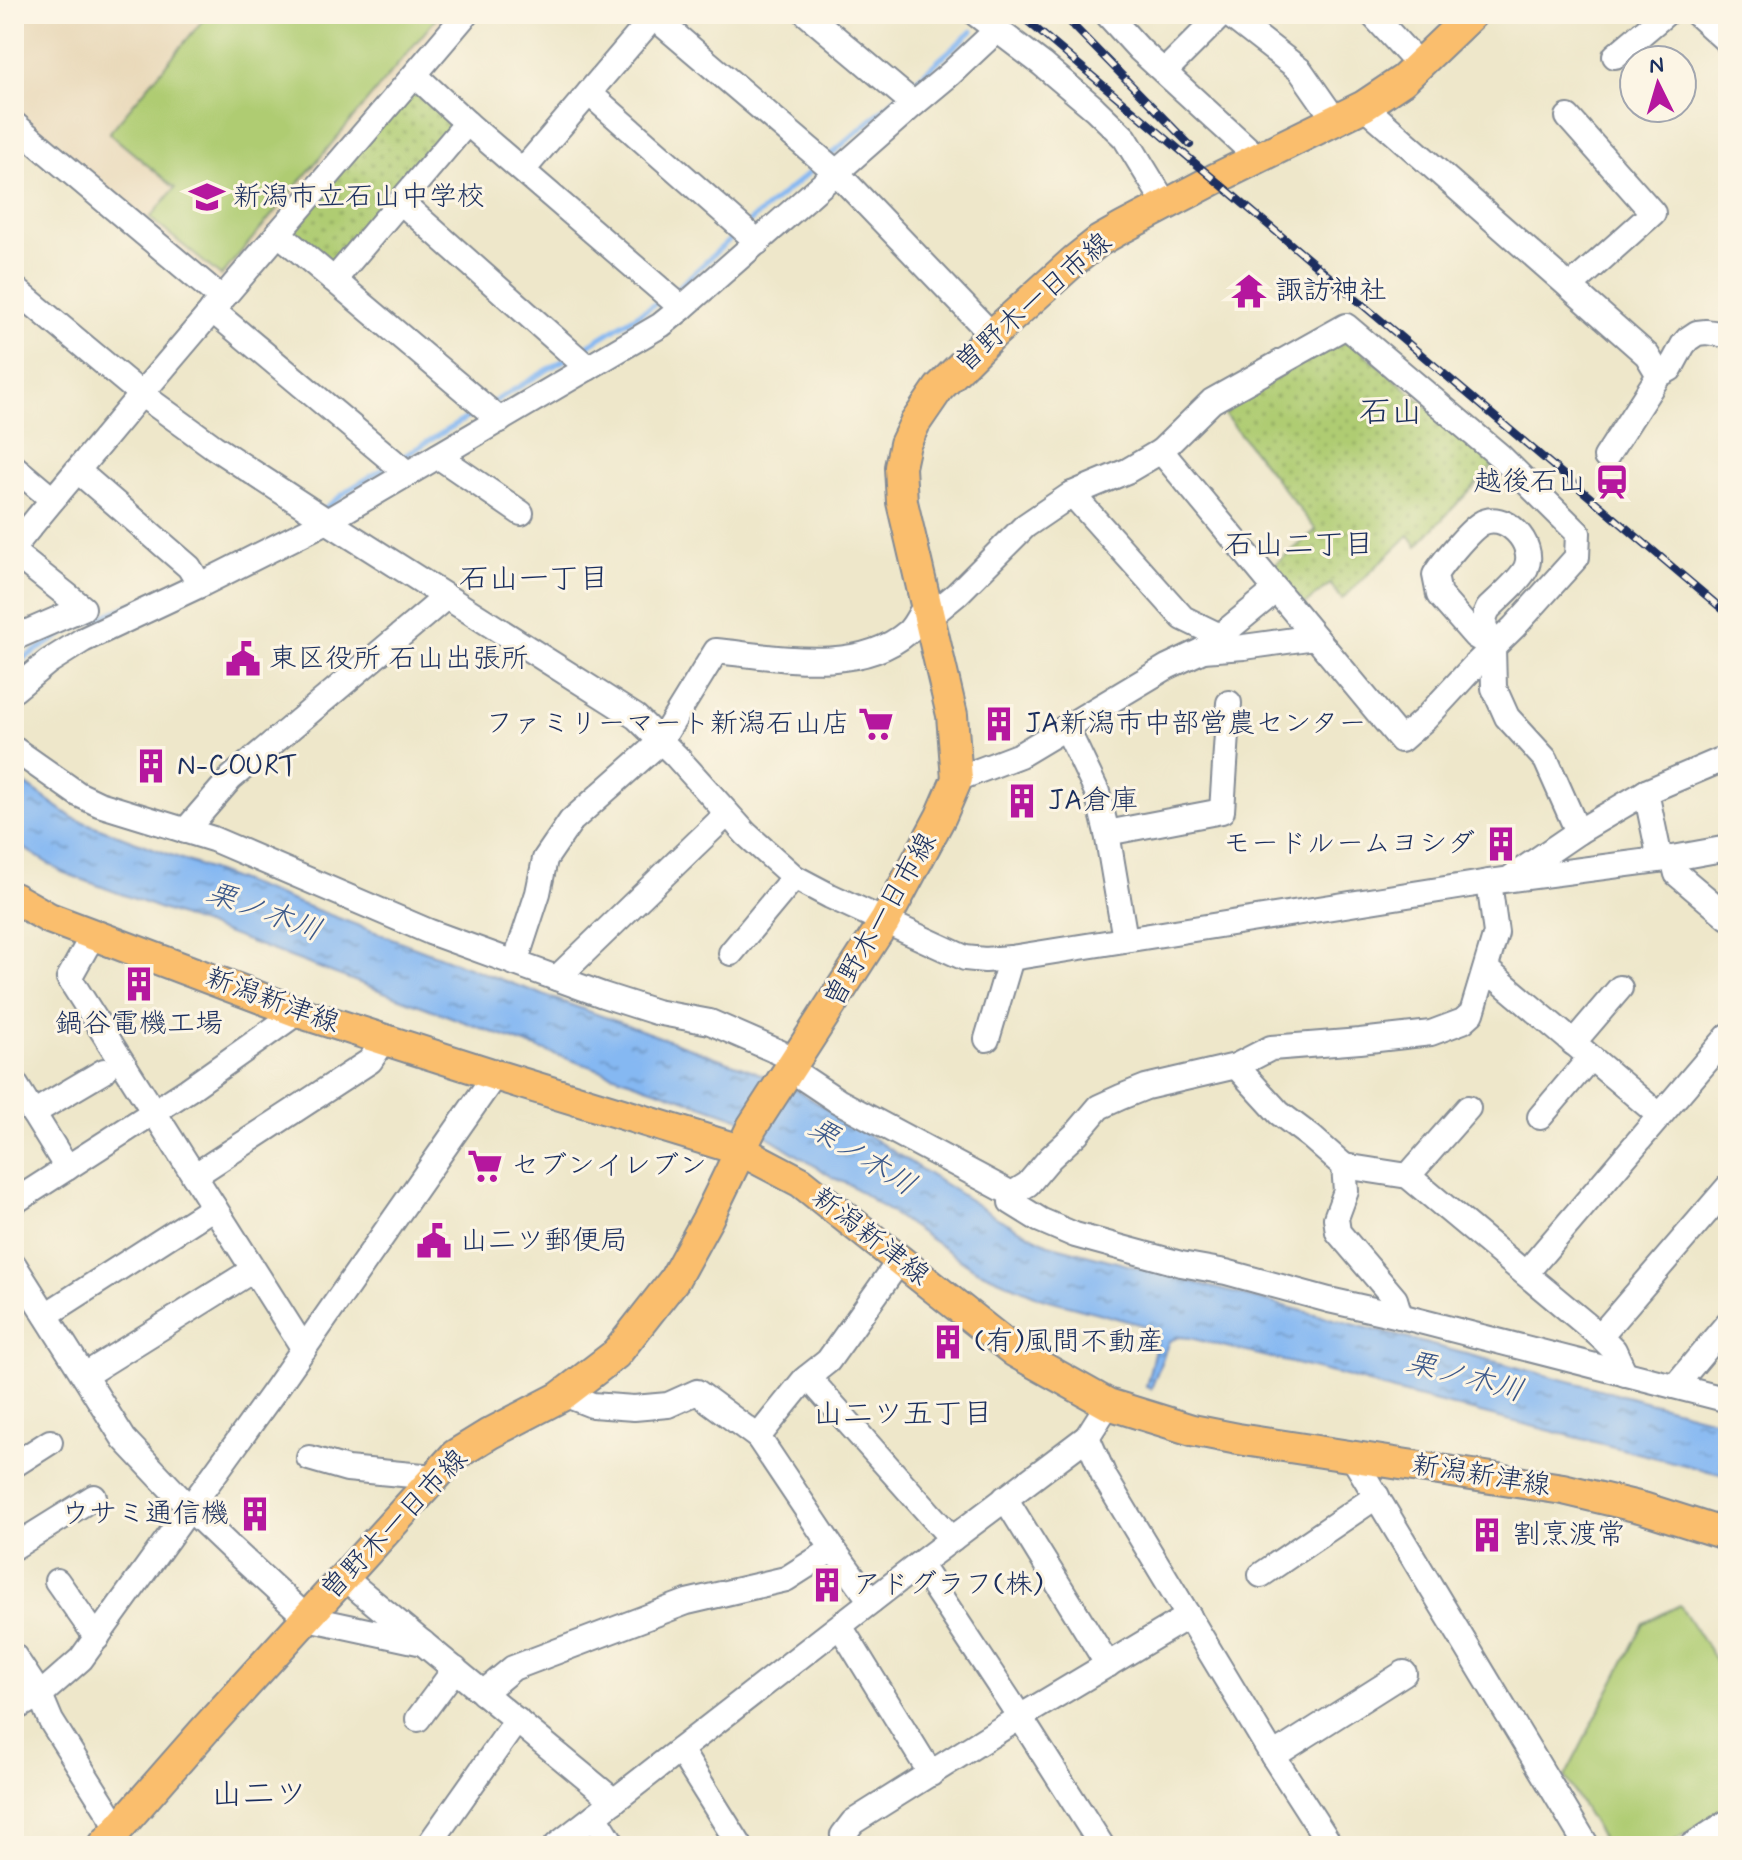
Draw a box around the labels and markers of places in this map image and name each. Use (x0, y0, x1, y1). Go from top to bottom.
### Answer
school or university icon: 新潟市立石山中学校 (188, 178, 226, 216)
place label: 新潟市立石山中学校 (233, 179, 485, 216)
temple icon: 諏訪神社 (1230, 272, 1268, 310)
place label: 諏訪神社 (1275, 273, 1387, 310)
station icon: 越後石山 (1593, 463, 1631, 501)
place label: 越後石山 (1474, 464, 1586, 501)
public building icon: 東区役所 石山出張所 (224, 640, 262, 678)
place label: 東区役所 石山出張所 (269, 641, 529, 678)
supermarket icon: ファミリーマート新潟石山店 (857, 705, 895, 743)
building icon: JA新潟市中部営農センター (980, 705, 1018, 743)
place label: ファミリーマート新潟石山店 (485, 706, 850, 743)
place label: JA新潟市中部営農センター (1025, 706, 1366, 743)
building icon: N-COURT (132, 747, 170, 785)
place label: N-COURT (177, 748, 298, 785)
building icon: JA倉庫 (1003, 782, 1041, 820)
place label: JA倉庫 (1048, 783, 1139, 820)
building icon: モードルームヨシダ (1482, 825, 1520, 863)
place label: モードルームヨシダ (1223, 826, 1475, 863)
building icon: 鍋谷電機工場 (120, 965, 158, 1003)
place label: 鍋谷電機工場 (55, 1006, 223, 1043)
supermarket icon: セブンイレブン (466, 1147, 504, 1185)
place label: セブンイレブン (511, 1148, 707, 1185)
public building icon: 山二ツ郵便局 (415, 1222, 453, 1260)
place label: 山二ツ郵便局 (460, 1223, 628, 1260)
building icon: (有)風間不動産 (929, 1323, 967, 1361)
place label: (有)風間不動産 (974, 1324, 1164, 1361)
building icon: ウサミ通信機 (236, 1495, 274, 1533)
place label: ウサミ通信機 (61, 1496, 229, 1533)
building icon: 割烹渡常 (1468, 1516, 1506, 1554)
place label: 割烹渡常 (1513, 1517, 1625, 1554)
building icon: アドグラフ(株) (808, 1566, 846, 1604)
place label: アドグラフ(株) (853, 1567, 1043, 1604)

